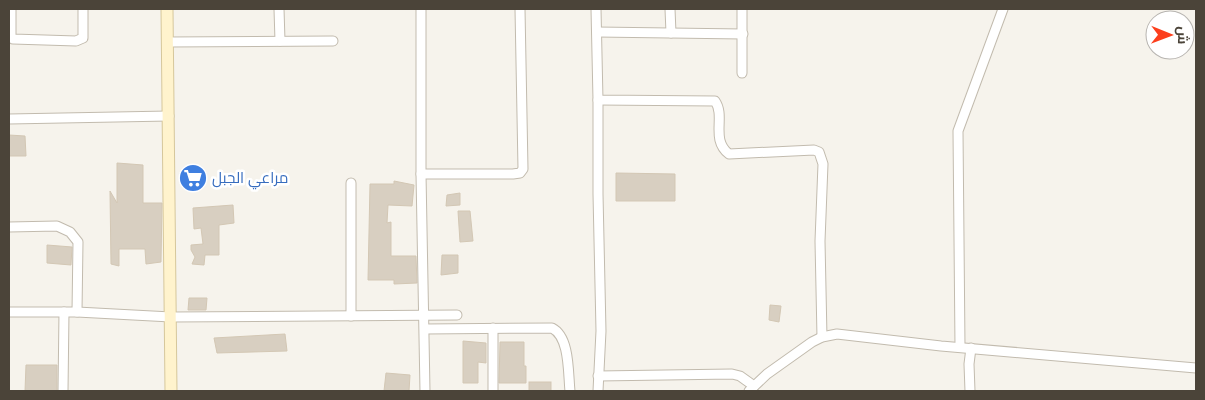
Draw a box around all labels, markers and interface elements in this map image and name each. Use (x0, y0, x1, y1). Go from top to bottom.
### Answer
north arrow (1145, 10, 1195, 60)
text: ش (1173, 26, 1193, 44)
supermarket icon: مراعي الجبل (178, 163, 208, 193)
place label: مراعي الجبل (212, 167, 288, 190)

